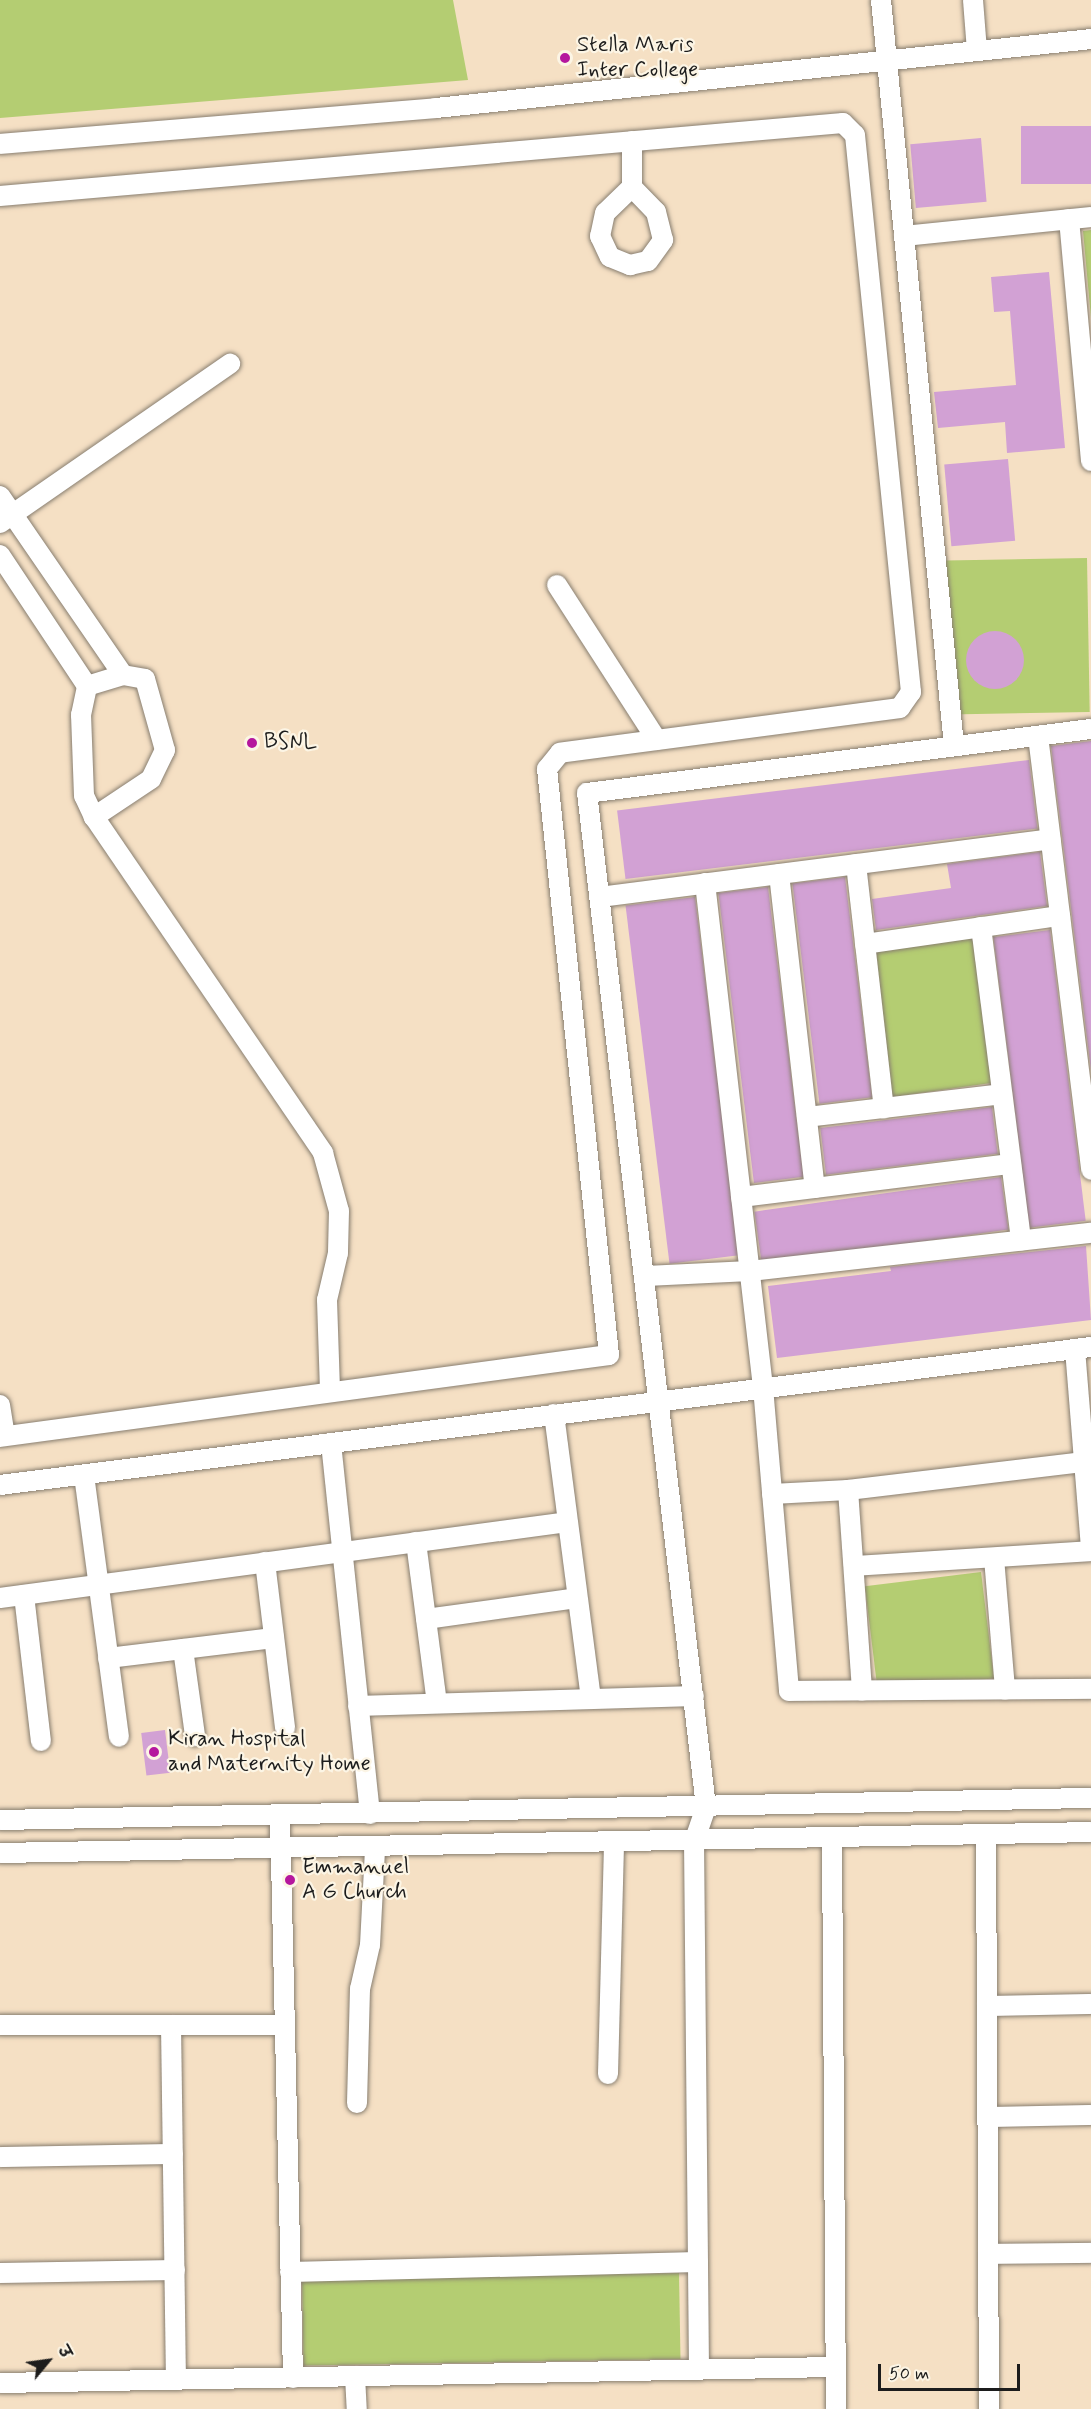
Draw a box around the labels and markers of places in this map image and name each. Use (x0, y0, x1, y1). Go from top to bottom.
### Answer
place label: Stella Maris Inter College (577, 32, 699, 84)
marker: Stella Maris Inter College (558, 51, 572, 65)
place label: BSNL (264, 730, 317, 756)
marker: BSNL (245, 736, 259, 750)
place label: Kiran Hospital and Maternity Home (168, 1726, 360, 1778)
marker: Kiran Hospital and Maternity Home (145, 1743, 163, 1761)
place label: Emmanuel A G Church (302, 1854, 412, 1906)
marker: Emmanuel A G Church (283, 1873, 297, 1887)

